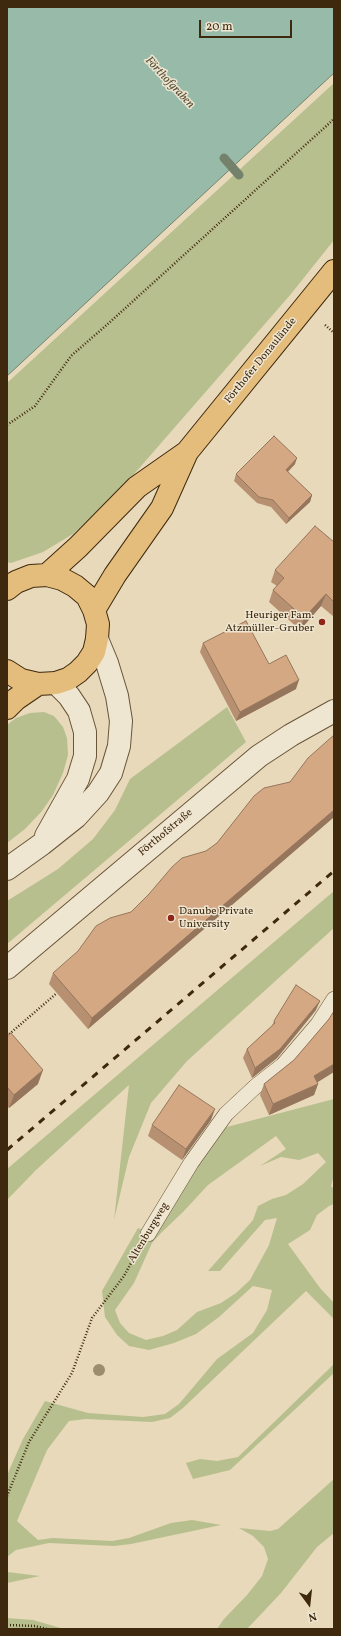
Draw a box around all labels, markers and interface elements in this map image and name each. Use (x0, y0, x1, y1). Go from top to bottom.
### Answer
scale bar (201, 12, 294, 38)
text: 20 m (206, 19, 233, 35)
water label: Förthofgraben (141, 54, 197, 112)
street label: Förthofer Donaulände (222, 315, 300, 407)
place label: Heuriger Fam. Atzmüller-Gruber (225, 609, 314, 635)
marker: Heuriger Fam. Atzmüller-Gruber (317, 617, 327, 627)
street label: Förthofstraße (136, 807, 196, 859)
place label: Danube Private University (179, 905, 253, 931)
marker: Danube Private University (166, 913, 176, 923)
street label: Altenburgweg (126, 1200, 172, 1266)
north arrow (289, 1584, 329, 1624)
text: N (306, 1608, 318, 1624)

